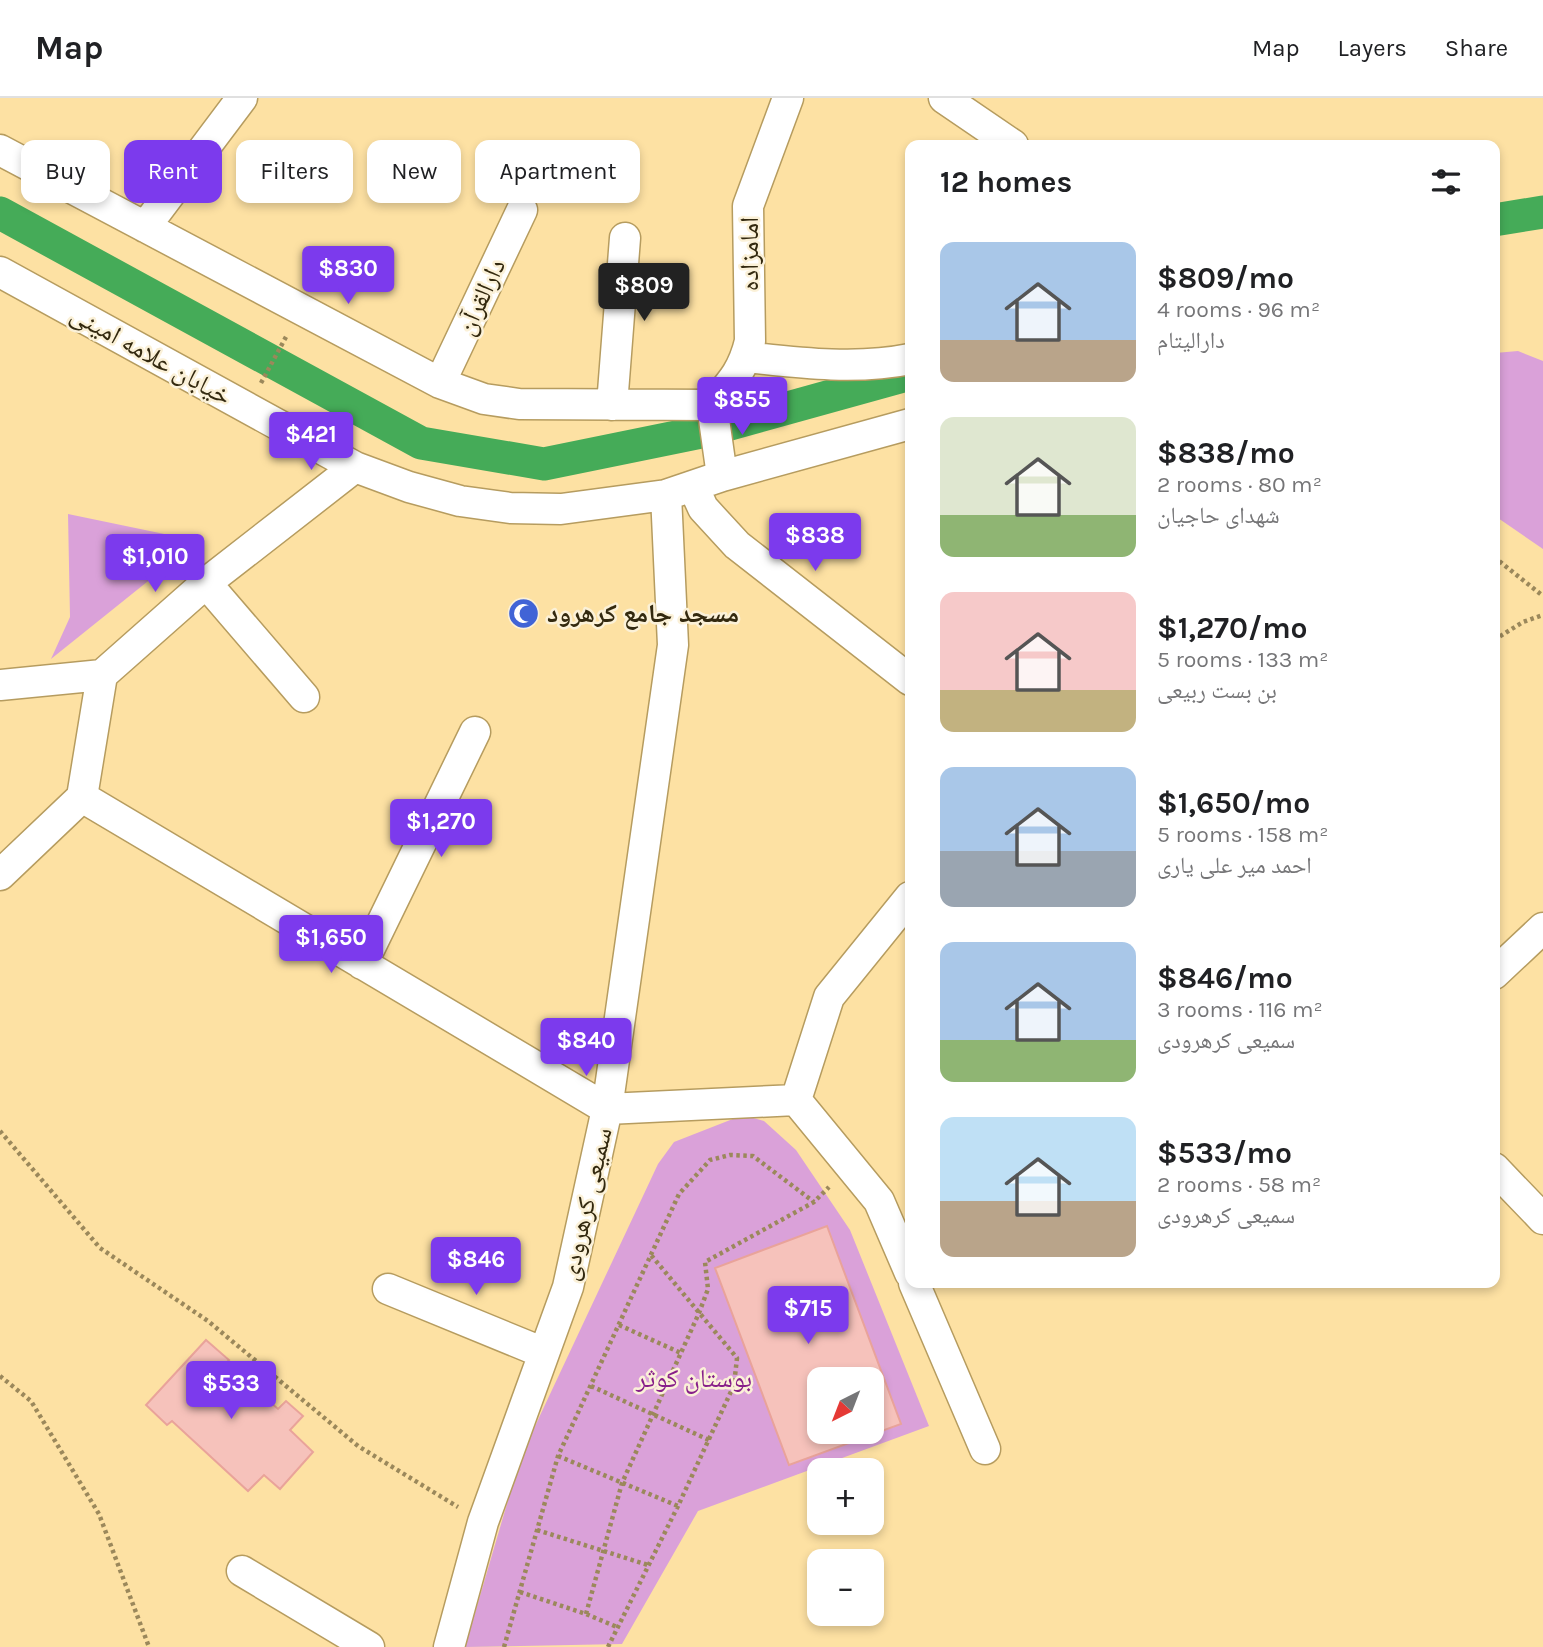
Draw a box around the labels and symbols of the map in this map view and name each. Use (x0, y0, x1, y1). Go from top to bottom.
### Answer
street label: امامزاده (734, 217, 765, 291)
pin: $830 (307, 246, 389, 306)
street label: دارالقرآن (450, 254, 512, 340)
pin: $809 (603, 264, 685, 323)
street label: خیابان علامه امینی (65, 298, 237, 412)
pin: $855 (701, 378, 783, 437)
pin: $421 (270, 412, 352, 472)
pin: $838 (774, 514, 856, 573)
pin: $1,010 (98, 534, 212, 594)
mosque icon: مسجد جامع کرهرود (507, 596, 541, 630)
place label: مسجد جامع کرهرود (547, 598, 739, 630)
pin: $1,270 (384, 800, 498, 859)
pin: $1,650 (274, 916, 388, 975)
pin: $840 (545, 1018, 627, 1078)
street label: سمیعی کرهرودی (553, 1125, 619, 1283)
pin: $846 (435, 1238, 517, 1297)
pin: $715 (767, 1286, 849, 1346)
pin: $533 (190, 1362, 272, 1421)
park label: بوستان کوثر (635, 1363, 752, 1394)
north arrow (807, 1367, 884, 1444)

